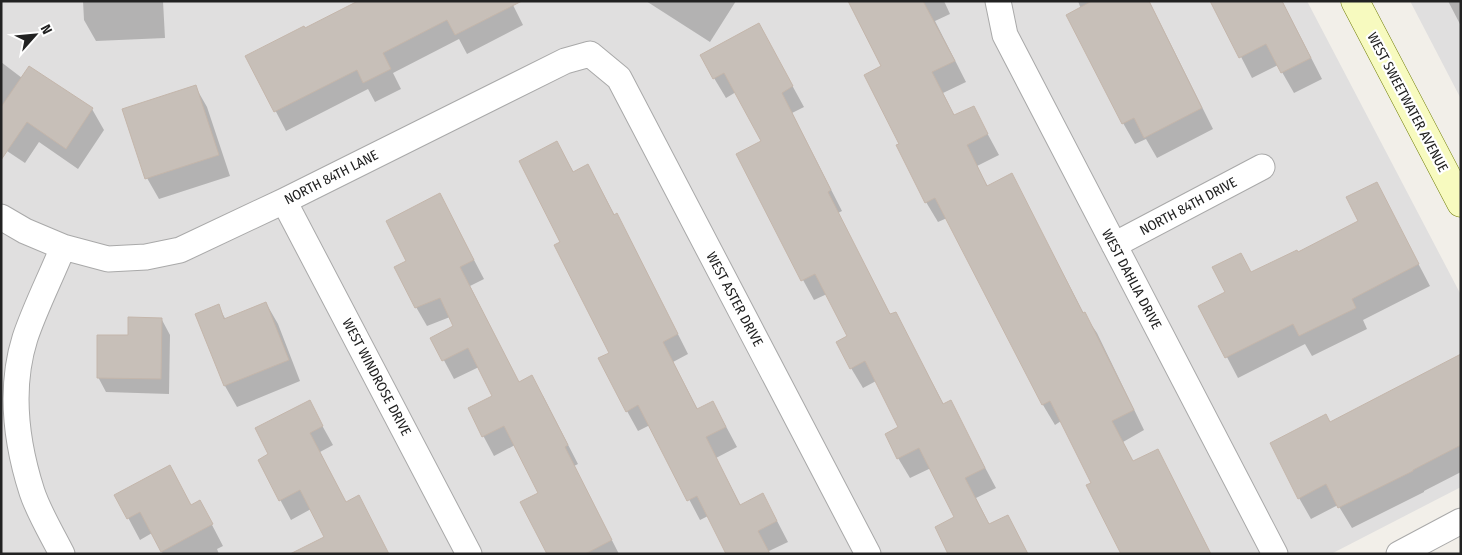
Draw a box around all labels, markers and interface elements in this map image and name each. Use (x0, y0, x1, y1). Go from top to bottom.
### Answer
north arrow (10, 10, 60, 60)
text: N (37, 22, 56, 37)
street label: WEST SWEETWATER AVENUE (1364, 30, 1452, 175)
street label: NORTH 84TH LANE (282, 146, 381, 208)
street label: NORTH 84TH DRIVE (1137, 174, 1240, 239)
street label: WEST DAHLIA DRIVE (1098, 226, 1165, 333)
street label: WEST ASTER DRIVE (703, 249, 767, 350)
street label: WEST WINDROSE DRIVE (338, 316, 415, 439)

